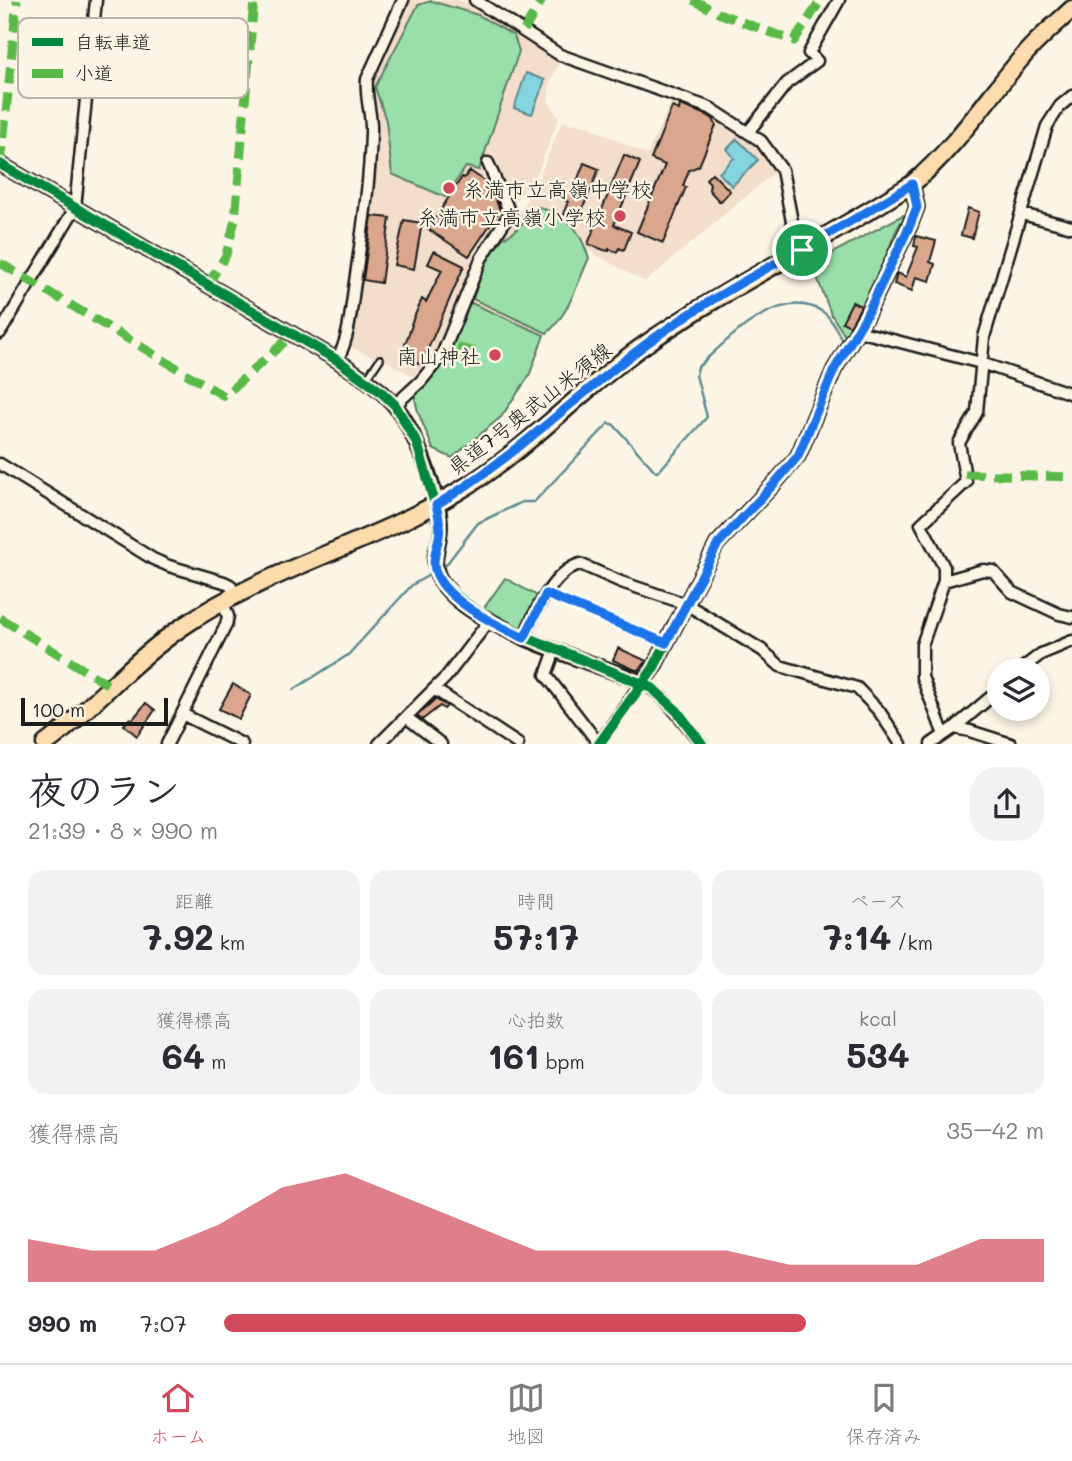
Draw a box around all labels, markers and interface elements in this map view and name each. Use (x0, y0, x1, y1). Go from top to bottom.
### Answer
legend (18, 18, 248, 98)
text: 自転車道 (75, 29, 151, 54)
text: 小道 (75, 60, 113, 85)
place label: 糸満市立高嶺中学校 (463, 175, 652, 202)
marker: 糸満市立高嶺中学校 (441, 180, 457, 196)
place label: 糸満市立高嶺小学校 (417, 203, 606, 230)
marker: 糸満市立高嶺小学校 (612, 208, 628, 224)
pin (772, 220, 832, 280)
icon: arrive (783, 231, 821, 269)
street label: 県道7号奥武山米須線 (442, 336, 616, 480)
place label: 南山神社 (397, 342, 481, 369)
marker: 南山神社 (487, 347, 503, 363)
map controls (987, 658, 1050, 721)
button: layers (987, 658, 1050, 721)
scale bar (21, 694, 168, 726)
text: 100 m (32, 697, 85, 722)
text: 夜のラン (28, 764, 180, 814)
button: share (970, 767, 1044, 841)
text: 21:39 · 8 × 990 m (28, 815, 218, 845)
text: 距離 (175, 888, 213, 913)
text: 時間 (517, 888, 555, 913)
text: ペース (850, 888, 906, 913)
text: 7.92 (143, 913, 214, 959)
text: 57:17 (493, 913, 579, 959)
text: 7:14 (823, 913, 892, 959)
text: km (214, 930, 245, 955)
text: /km (892, 930, 933, 955)
text: kcal (859, 1006, 897, 1031)
text: 獲得標高 (156, 1007, 232, 1032)
text: 心拍数 (507, 1007, 565, 1032)
text: 534 (846, 1031, 910, 1077)
text: 64 (162, 1032, 205, 1078)
text: 161 (487, 1032, 540, 1078)
text: m (205, 1049, 226, 1074)
text: bpm (540, 1049, 585, 1074)
text: 35–42 m (946, 1115, 1044, 1145)
text: 獲得標高 (28, 1118, 120, 1148)
text: 990 m (28, 1308, 97, 1338)
text: 7:07 (140, 1308, 187, 1338)
tab: ホーム (150, 1379, 207, 1448)
tab: 地図 (507, 1379, 545, 1448)
tab: 保存済み (846, 1379, 922, 1448)

